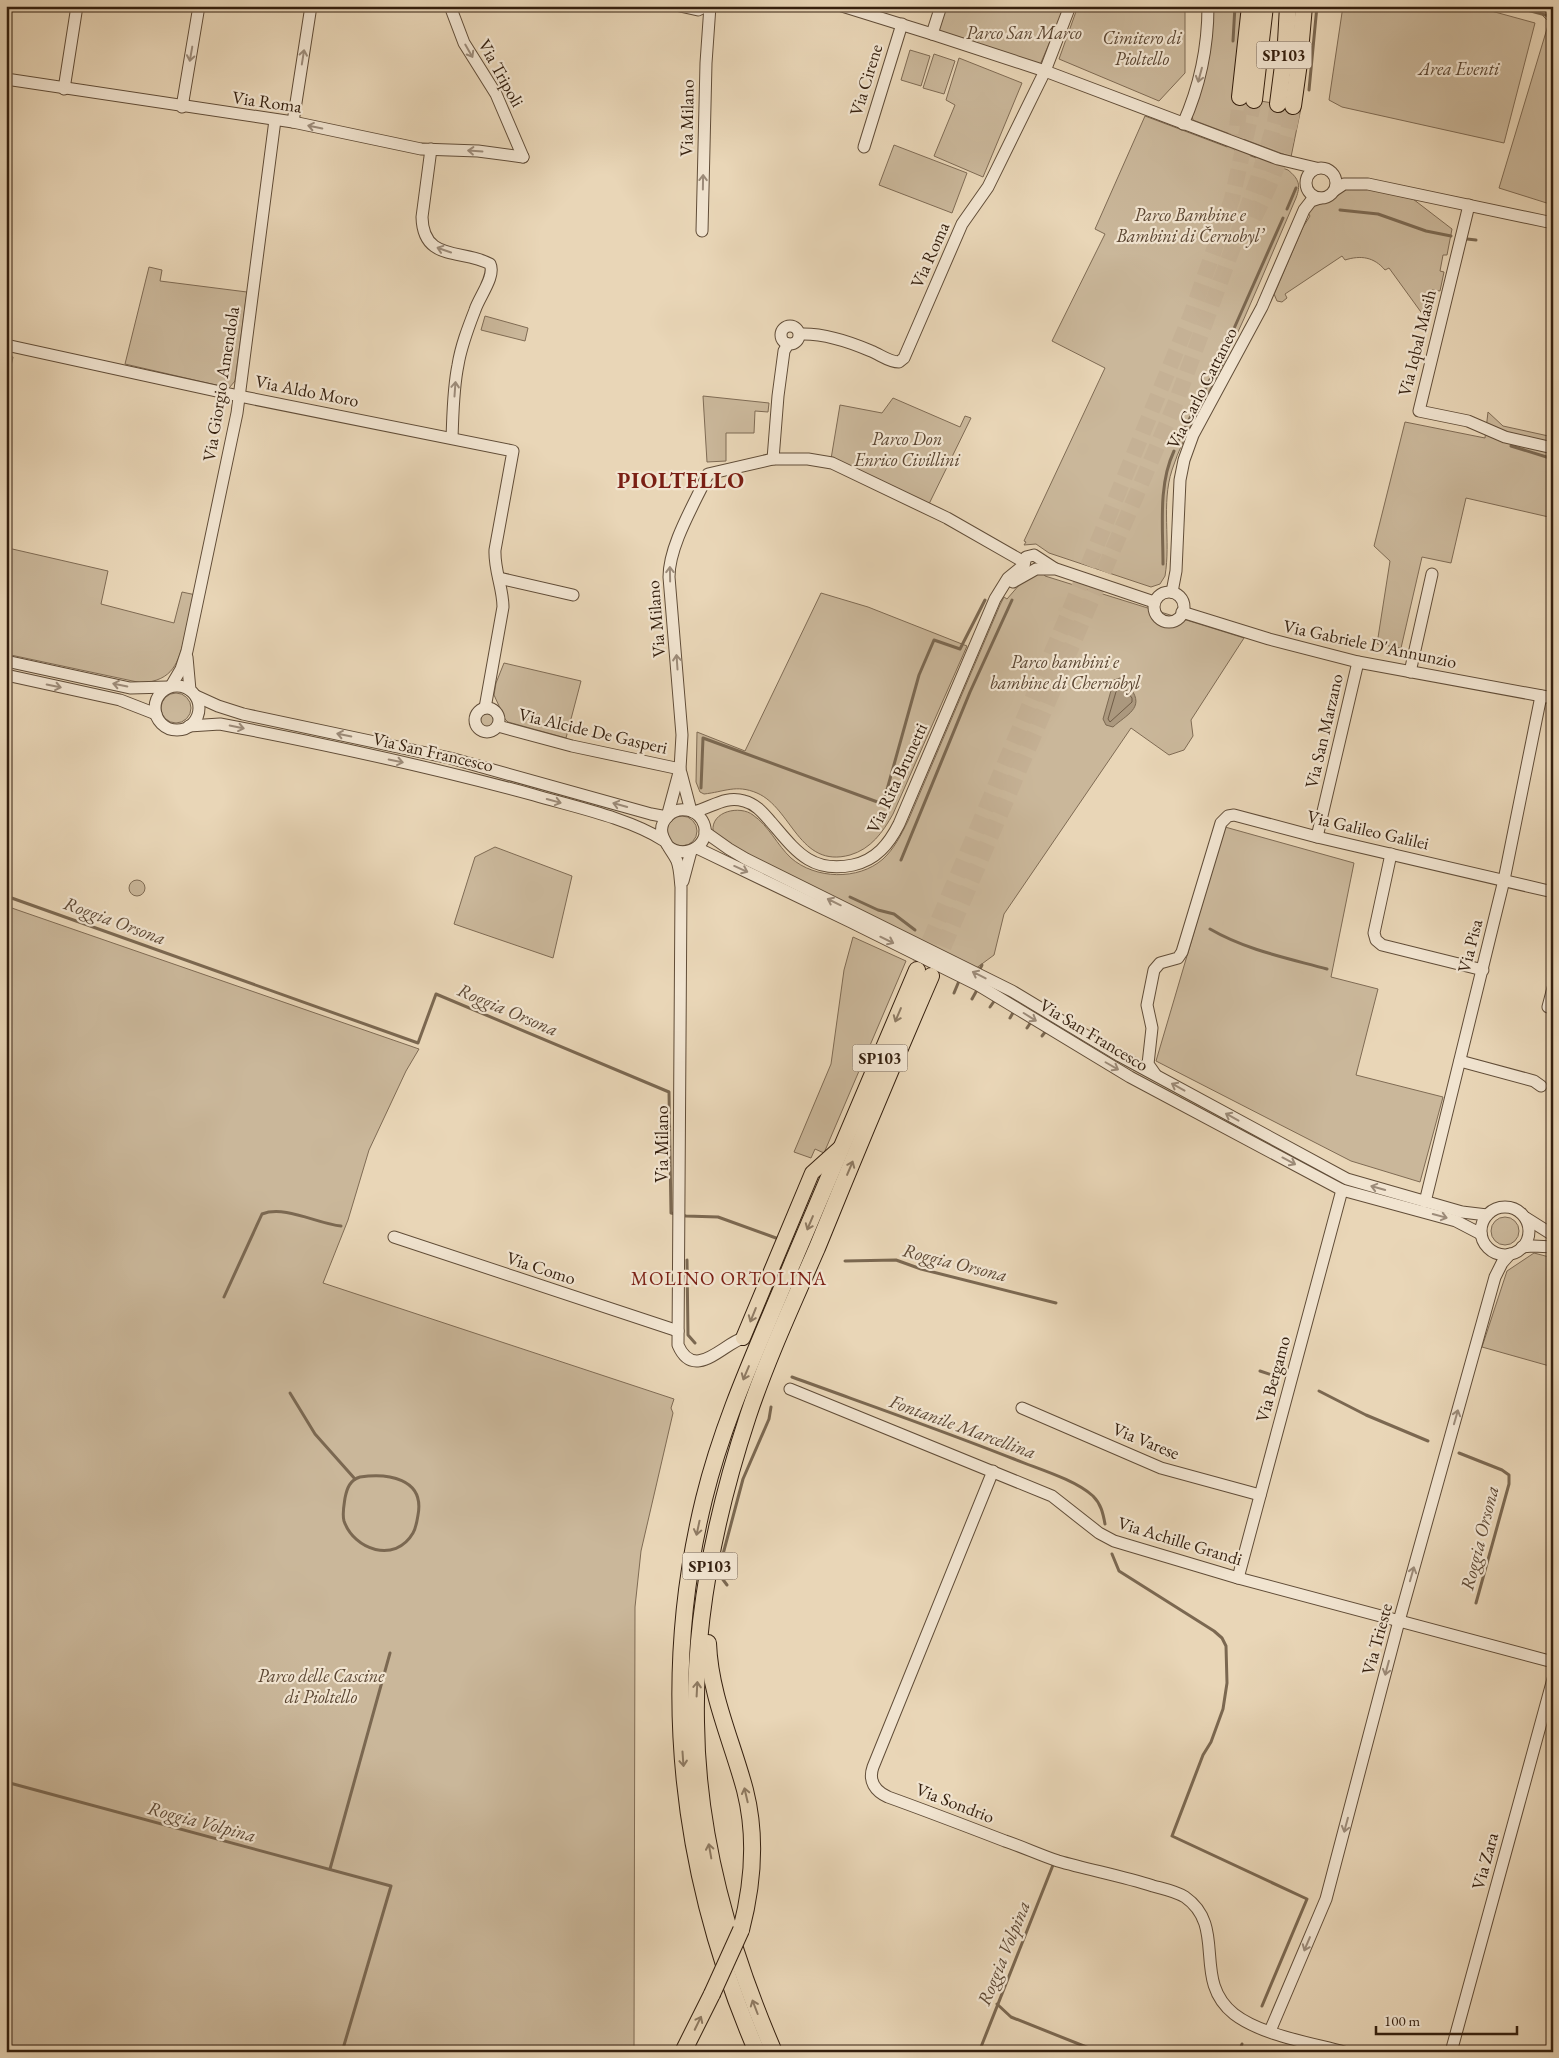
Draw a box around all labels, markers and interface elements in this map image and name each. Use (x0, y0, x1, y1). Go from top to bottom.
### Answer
park label: Parco San Marco (966, 21, 1082, 44)
park label: Cimitero di Pioltello (1102, 26, 1182, 70)
street label: Via Tripoli (473, 35, 530, 111)
street label: Via Cirene (844, 41, 887, 118)
road number: SP103 (1256, 42, 1312, 68)
one-way arrow (465, 43, 474, 58)
one-way arrow (186, 46, 195, 62)
one-way arrow (298, 49, 308, 65)
park label: Area Eventi (1417, 57, 1500, 80)
one-way arrow (1195, 67, 1205, 83)
street label: Via Milano (674, 79, 699, 157)
street label: Via Roma (231, 85, 304, 118)
one-way arrow (307, 121, 323, 131)
one-way arrow (467, 146, 483, 156)
one-way arrow (699, 174, 708, 190)
park label: Parco Bambine e Bambini di Černobyl’ (1116, 203, 1266, 248)
street label: Via Roma (905, 217, 955, 291)
one-way arrow (436, 245, 452, 255)
street label: Via Iqbal Masih (1392, 287, 1441, 399)
street label: Via Giorgio Amendola (197, 304, 244, 463)
street label: Via Carlo Cattaneo (1161, 323, 1242, 452)
street label: Via Aldo Moro (253, 369, 361, 412)
one-way arrow (450, 382, 459, 398)
park label: Parco Don Enrico Civillini (853, 427, 961, 471)
district label: PIOLTELLO (617, 466, 745, 495)
one-way arrow (665, 566, 674, 582)
street label: Via Milano (641, 579, 670, 659)
street label: Via Gabriele D'Annunzio (1281, 614, 1459, 673)
park label: Parco bambini e bambine di Chernobyl (990, 650, 1141, 695)
one-way arrow (672, 655, 682, 671)
street label: Via San Marzano (1299, 671, 1348, 790)
one-way arrow (112, 680, 128, 690)
one-way arrow (45, 682, 61, 691)
street label: Via Alcide De Gasperi (516, 702, 670, 759)
street label: Via Rita Brunetti (861, 719, 932, 837)
one-way arrow (229, 723, 245, 733)
street label: Via San Francesco (371, 726, 496, 777)
one-way arrow (336, 730, 352, 740)
one-way arrow (388, 757, 404, 766)
one-way arrow (545, 796, 561, 806)
one-way arrow (612, 799, 628, 809)
street label: Via Galileo Galilei (1305, 804, 1432, 855)
one-way arrow (733, 865, 748, 875)
water label: Roggia Orsona (60, 890, 169, 951)
one-way arrow (827, 897, 842, 906)
street label: Via Pisa (1452, 916, 1487, 975)
one-way arrow (879, 935, 894, 945)
one-way arrow (972, 970, 987, 980)
water label: Roggia Orsona (454, 977, 562, 1042)
street label: Via San Francesco (1036, 993, 1153, 1076)
one-way arrow (893, 1007, 903, 1022)
one-way arrow (1022, 1013, 1036, 1023)
road number: SP103 (852, 1044, 908, 1072)
one-way arrow (1104, 1062, 1118, 1072)
one-way arrow (1171, 1082, 1186, 1092)
street label: Via Milano (650, 1105, 673, 1183)
one-way arrow (1225, 1112, 1240, 1122)
one-way arrow (1281, 1157, 1295, 1167)
one-way arrow (846, 1161, 855, 1176)
one-way arrow (1370, 1183, 1386, 1193)
one-way arrow (1431, 1212, 1447, 1221)
one-way arrow (804, 1215, 814, 1230)
water label: Roggia Orsona (900, 1237, 1010, 1288)
street label: Via Como (504, 1246, 579, 1290)
district label: MOLINO ORTOLINA (631, 1266, 827, 1291)
one-way arrow (748, 1307, 757, 1322)
street label: Via Bergamo (1250, 1333, 1295, 1425)
one-way arrow (741, 1365, 750, 1380)
water label: Fontanile Marcellina (885, 1388, 1040, 1465)
one-way arrow (1452, 1410, 1461, 1426)
street label: Via Varese (1109, 1417, 1183, 1464)
water label: Roggia Orsona (1454, 1483, 1505, 1593)
street label: Via Achille Grandi (1115, 1511, 1246, 1571)
one-way arrow (693, 1519, 702, 1535)
road number: SP103 (682, 1552, 738, 1580)
one-way arrow (1408, 1566, 1418, 1582)
street label: Via Trieste (1356, 1601, 1397, 1677)
one-way arrow (1382, 1660, 1391, 1676)
park label: Parco delle Cascine di Pioltello (258, 1664, 385, 1708)
one-way arrow (692, 1682, 701, 1698)
one-way arrow (678, 1751, 687, 1767)
street label: Via Sondrio (913, 1777, 998, 1828)
one-way arrow (741, 1788, 750, 1804)
water label: Roggia Volpina (145, 1795, 259, 1848)
one-way arrow (1340, 1817, 1350, 1833)
street label: Via Zara (1466, 1829, 1503, 1892)
one-way arrow (704, 1843, 714, 1859)
water label: Roggia Volpina (971, 1897, 1036, 2009)
one-way arrow (1302, 1936, 1312, 1951)
one-way arrow (750, 1999, 759, 2015)
scale bar (1376, 2003, 1518, 2035)
text: 100 m (1384, 2011, 1421, 2030)
one-way arrow (693, 2015, 703, 2030)

